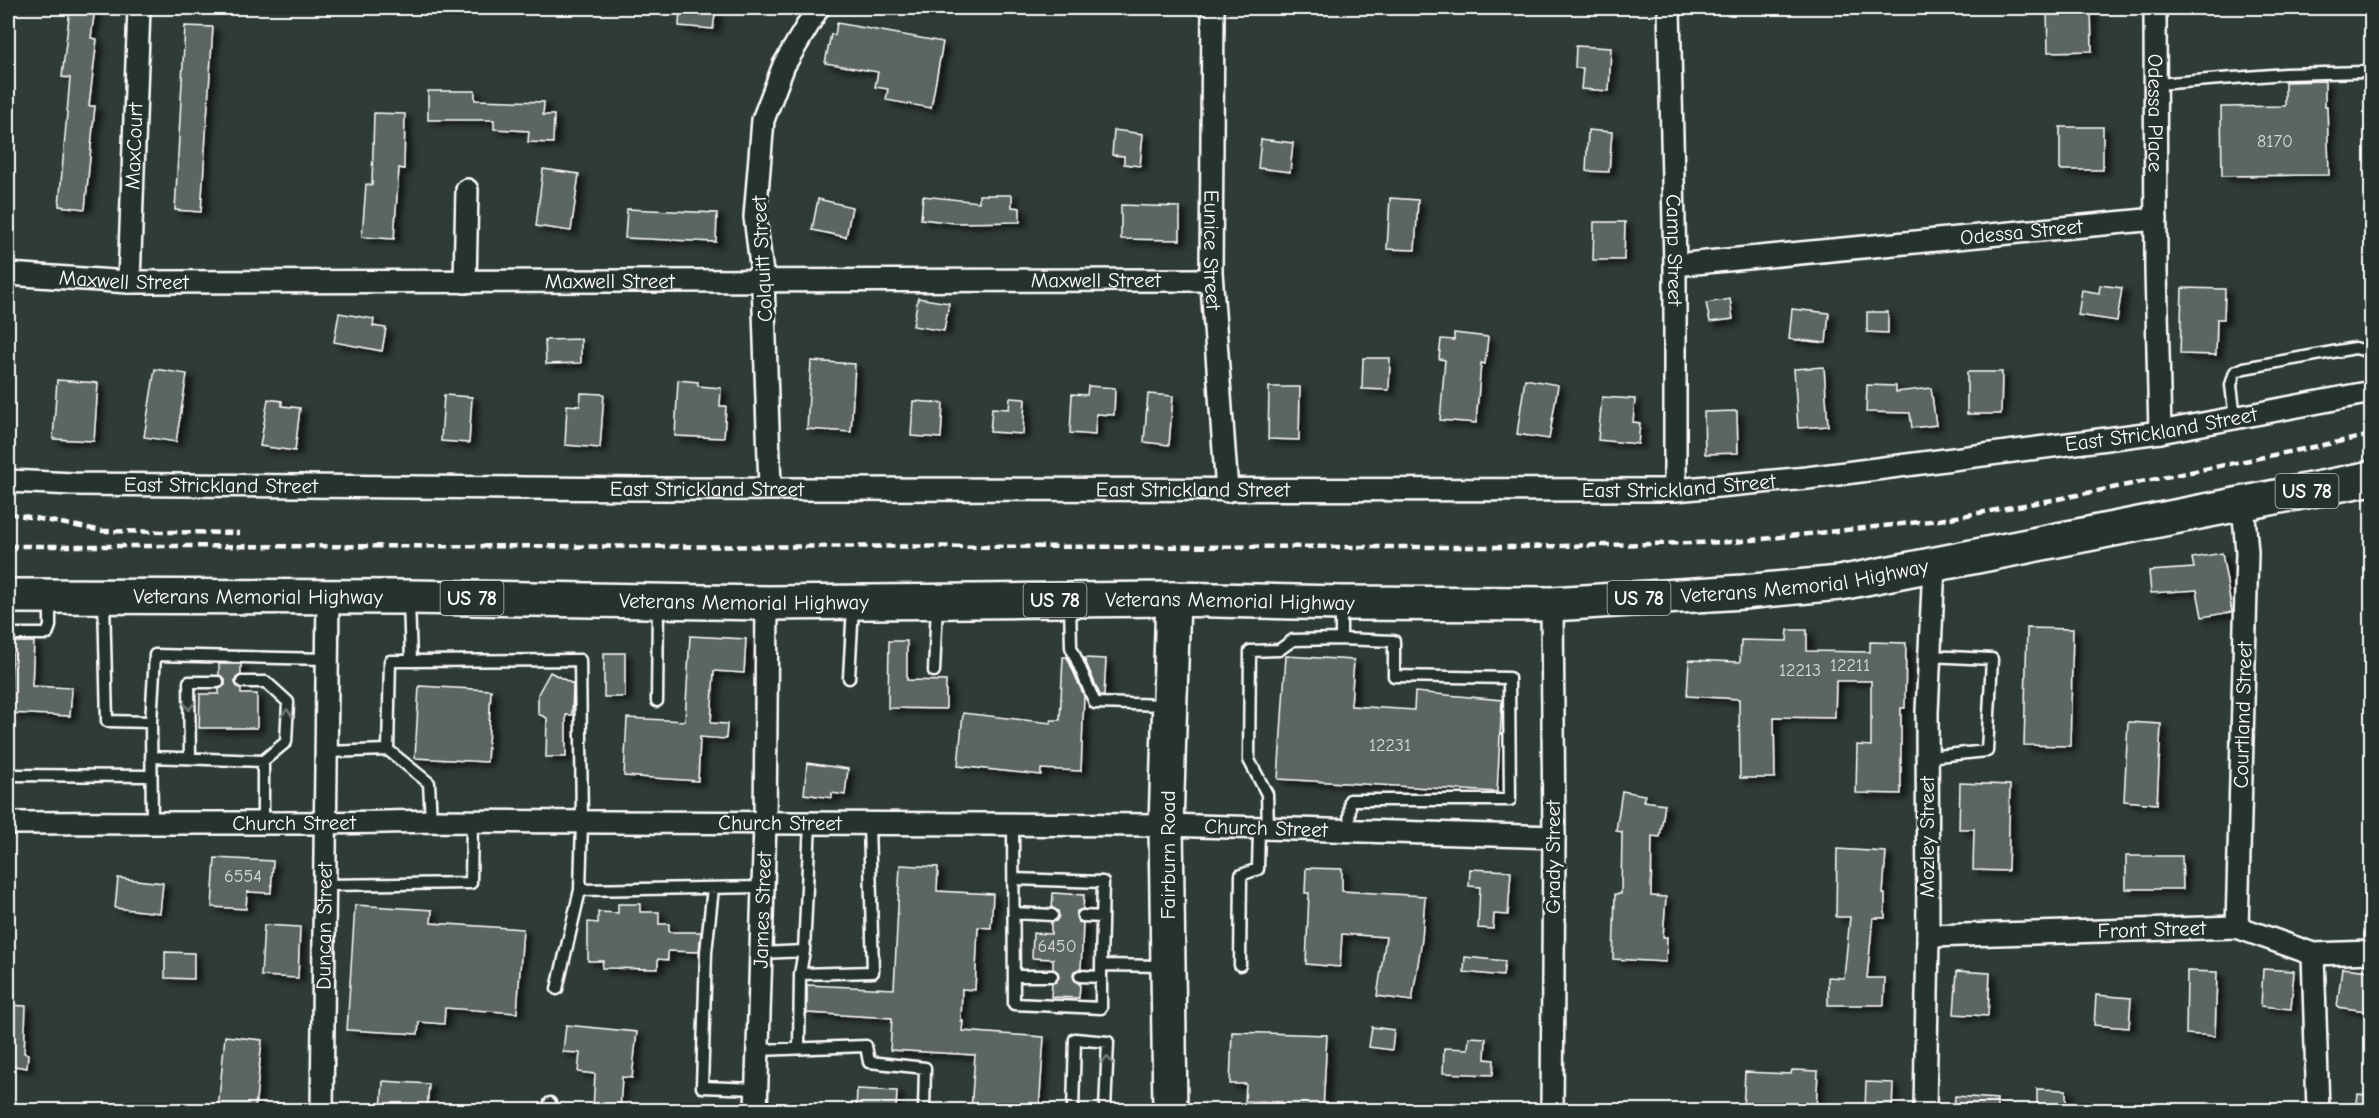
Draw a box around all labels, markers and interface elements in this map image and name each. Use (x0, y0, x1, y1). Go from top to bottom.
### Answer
street label: Odessa Place (2143, 54, 2168, 172)
street label: MaxCourt (120, 101, 148, 190)
house number: 8170 (2257, 131, 2293, 152)
street label: Eunice Street (1199, 190, 1226, 312)
street label: Colquitt Street (747, 194, 777, 323)
street label: Camp Street (1661, 194, 1687, 307)
street label: Odessa Street (1959, 214, 2085, 250)
street label: Maxwell Street (58, 265, 190, 294)
street label: Maxwell Street (1031, 268, 1162, 292)
street label: Maxwell Street (545, 269, 676, 293)
street label: East Strickland Street (2064, 402, 2260, 456)
street label: East Strickland Street (1582, 469, 1778, 502)
street label: East Strickland Street (124, 472, 319, 498)
road number: US 78 (2276, 474, 2338, 508)
street label: East Strickland Street (610, 477, 805, 501)
street label: East Strickland Street (1096, 477, 1291, 502)
street label: Veterans Memorial Highway (1680, 554, 1931, 608)
road number: US 78 (440, 581, 504, 615)
road number: US 78 (1608, 581, 1670, 615)
road number: US 78 (1024, 583, 1086, 617)
street label: Veterans Memorial Highway (133, 584, 383, 609)
street label: Veterans Memorial Highway (1105, 587, 1355, 615)
street label: Veterans Memorial Highway (619, 589, 870, 615)
street label: Courtland Street (2229, 640, 2257, 789)
house number: 12211 (1830, 655, 1870, 676)
house number: 12213 (1779, 660, 1821, 681)
one-way arrow (183, 701, 196, 710)
one-way arrow (281, 709, 294, 718)
house number: 12231 (1369, 735, 1411, 756)
street label: Mozley Street (1915, 775, 1939, 898)
street label: Fairburn Road (1156, 790, 1180, 920)
street label: Grady Street (1541, 799, 1565, 914)
street label: Church Street (232, 811, 357, 835)
street label: Church Street (718, 811, 843, 835)
street label: Church Street (1204, 814, 1329, 842)
street label: James Street (748, 850, 776, 969)
street label: Duncan Street (311, 861, 337, 990)
house number: 6554 (224, 866, 262, 887)
street label: Front Street (2097, 916, 2207, 943)
house number: 6450 (1037, 936, 1077, 957)
one-way arrow (1101, 1056, 1113, 1065)

